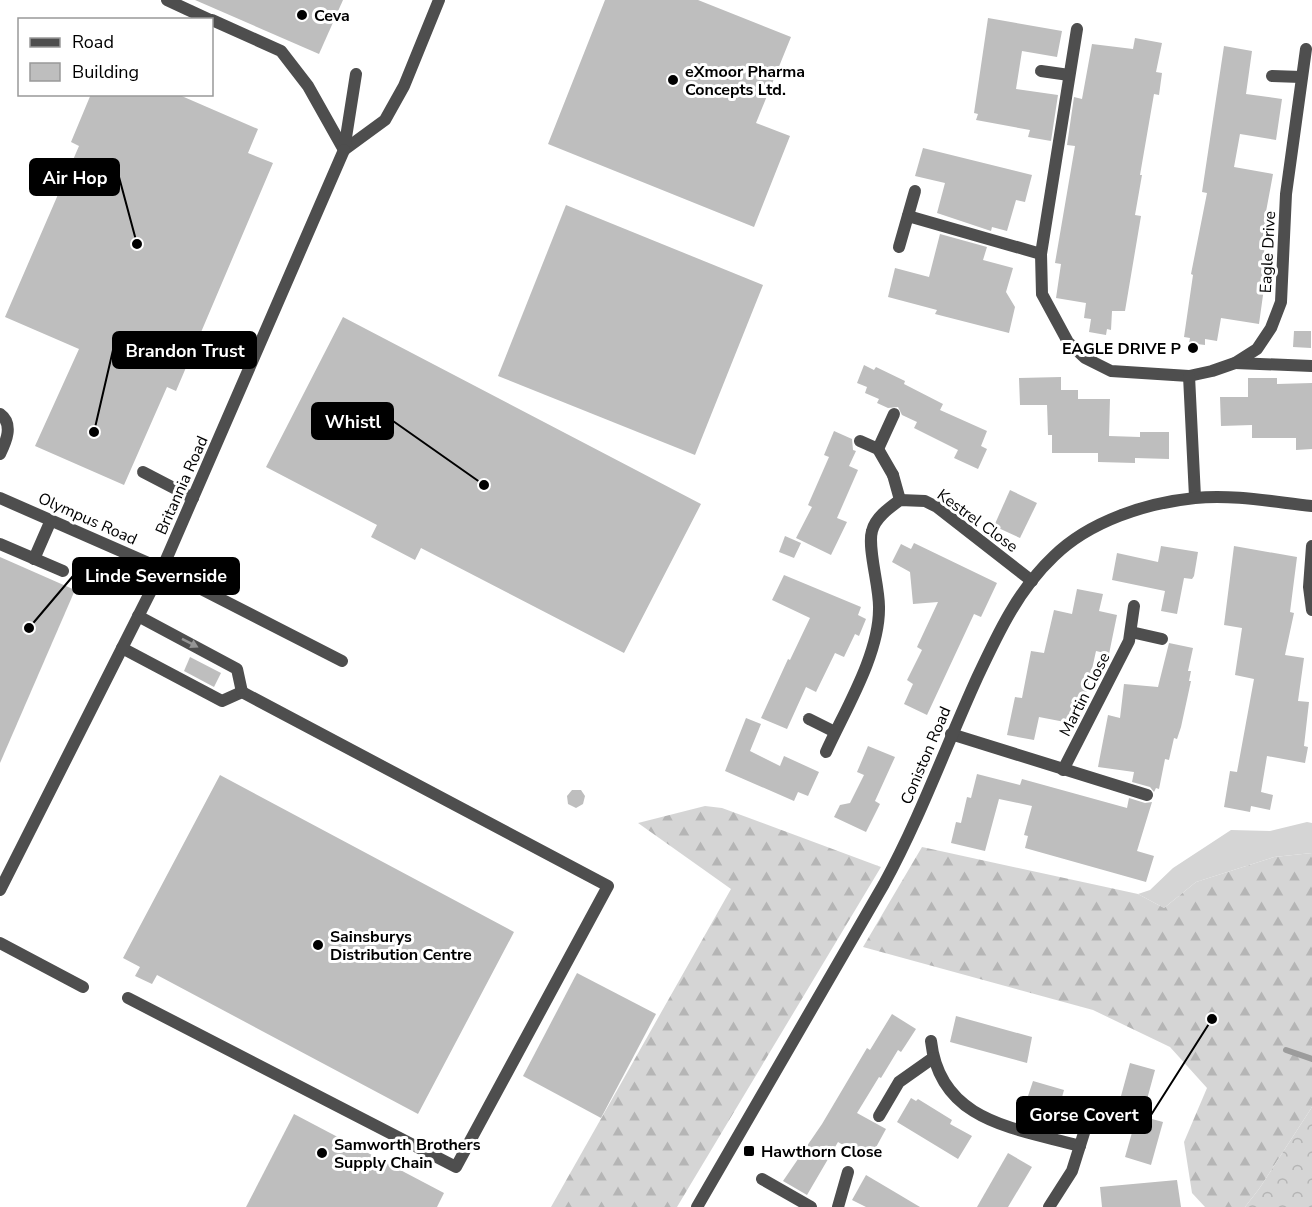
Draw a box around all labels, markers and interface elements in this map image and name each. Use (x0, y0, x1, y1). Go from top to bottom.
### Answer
place label: Ceva (314, 5, 350, 27)
marker: Ceva (295, 8, 309, 22)
legend (18, 18, 213, 96)
text: Road (72, 30, 114, 54)
text: Building (72, 60, 139, 84)
place label: eXmoor Pharma Concepts Ltd. (685, 61, 805, 101)
marker: eXmoor Pharma Concepts Ltd. (666, 73, 680, 87)
callout: Air Hop (30, 159, 119, 195)
text: Air Hop (43, 166, 108, 190)
street label: Eagle Drive (1255, 210, 1281, 294)
callout: Brandon Trust (113, 332, 256, 368)
place label: EAGLE DRIVE P (1062, 338, 1181, 360)
text: Brandon Trust (125, 339, 245, 363)
marker: EAGLE DRIVE P (1186, 341, 1200, 355)
callout: Whistl (312, 403, 393, 439)
text: Whistl (325, 410, 382, 434)
street label: Britannia Road (150, 432, 214, 538)
street label: Kestrel Close (932, 484, 1022, 558)
street label: Olympus Road (35, 487, 141, 551)
callout: Linde Severnside (73, 558, 239, 594)
text: Linde Severnside (85, 564, 227, 588)
one-way arrow (182, 638, 199, 648)
street label: Martin Close (1054, 649, 1115, 740)
street label: Coniston Road (895, 703, 956, 808)
place label: Sainsburys Distribution Centre (330, 926, 472, 966)
marker: Sainsburys Distribution Centre (311, 938, 325, 952)
callout: Gorse Covert (1017, 1097, 1151, 1133)
text: Gorse Covert (1029, 1103, 1139, 1127)
place label: Samworth Brothers Supply Chain (334, 1134, 481, 1174)
place label: Hawthorn Close (761, 1141, 883, 1163)
marker: Hawthorn Close (742, 1144, 756, 1158)
marker: Samworth Brothers Supply Chain (315, 1146, 329, 1160)

